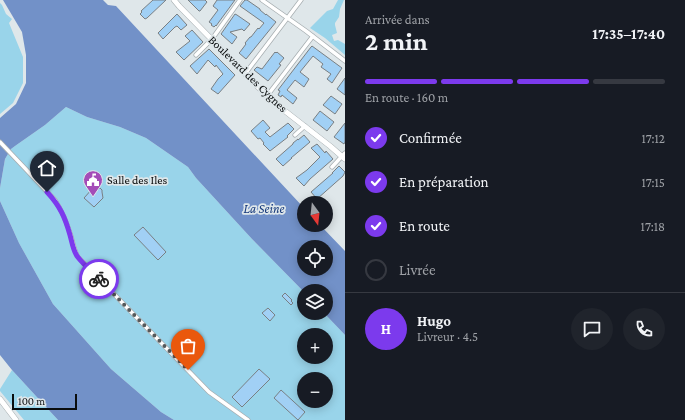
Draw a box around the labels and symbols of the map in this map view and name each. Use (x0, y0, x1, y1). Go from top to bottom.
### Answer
street label: Boulevard des Cygnes (206, 33, 291, 115)
pin (30, 151, 64, 192)
public building icon: Salle des Iles (82, 169, 104, 197)
place label: Salle des Iles (107, 173, 168, 187)
north arrow (297, 196, 333, 232)
water label: La Seine (243, 201, 285, 216)
courier (79, 259, 119, 299)
pin (171, 329, 205, 370)
scale bar (12, 392, 77, 411)

